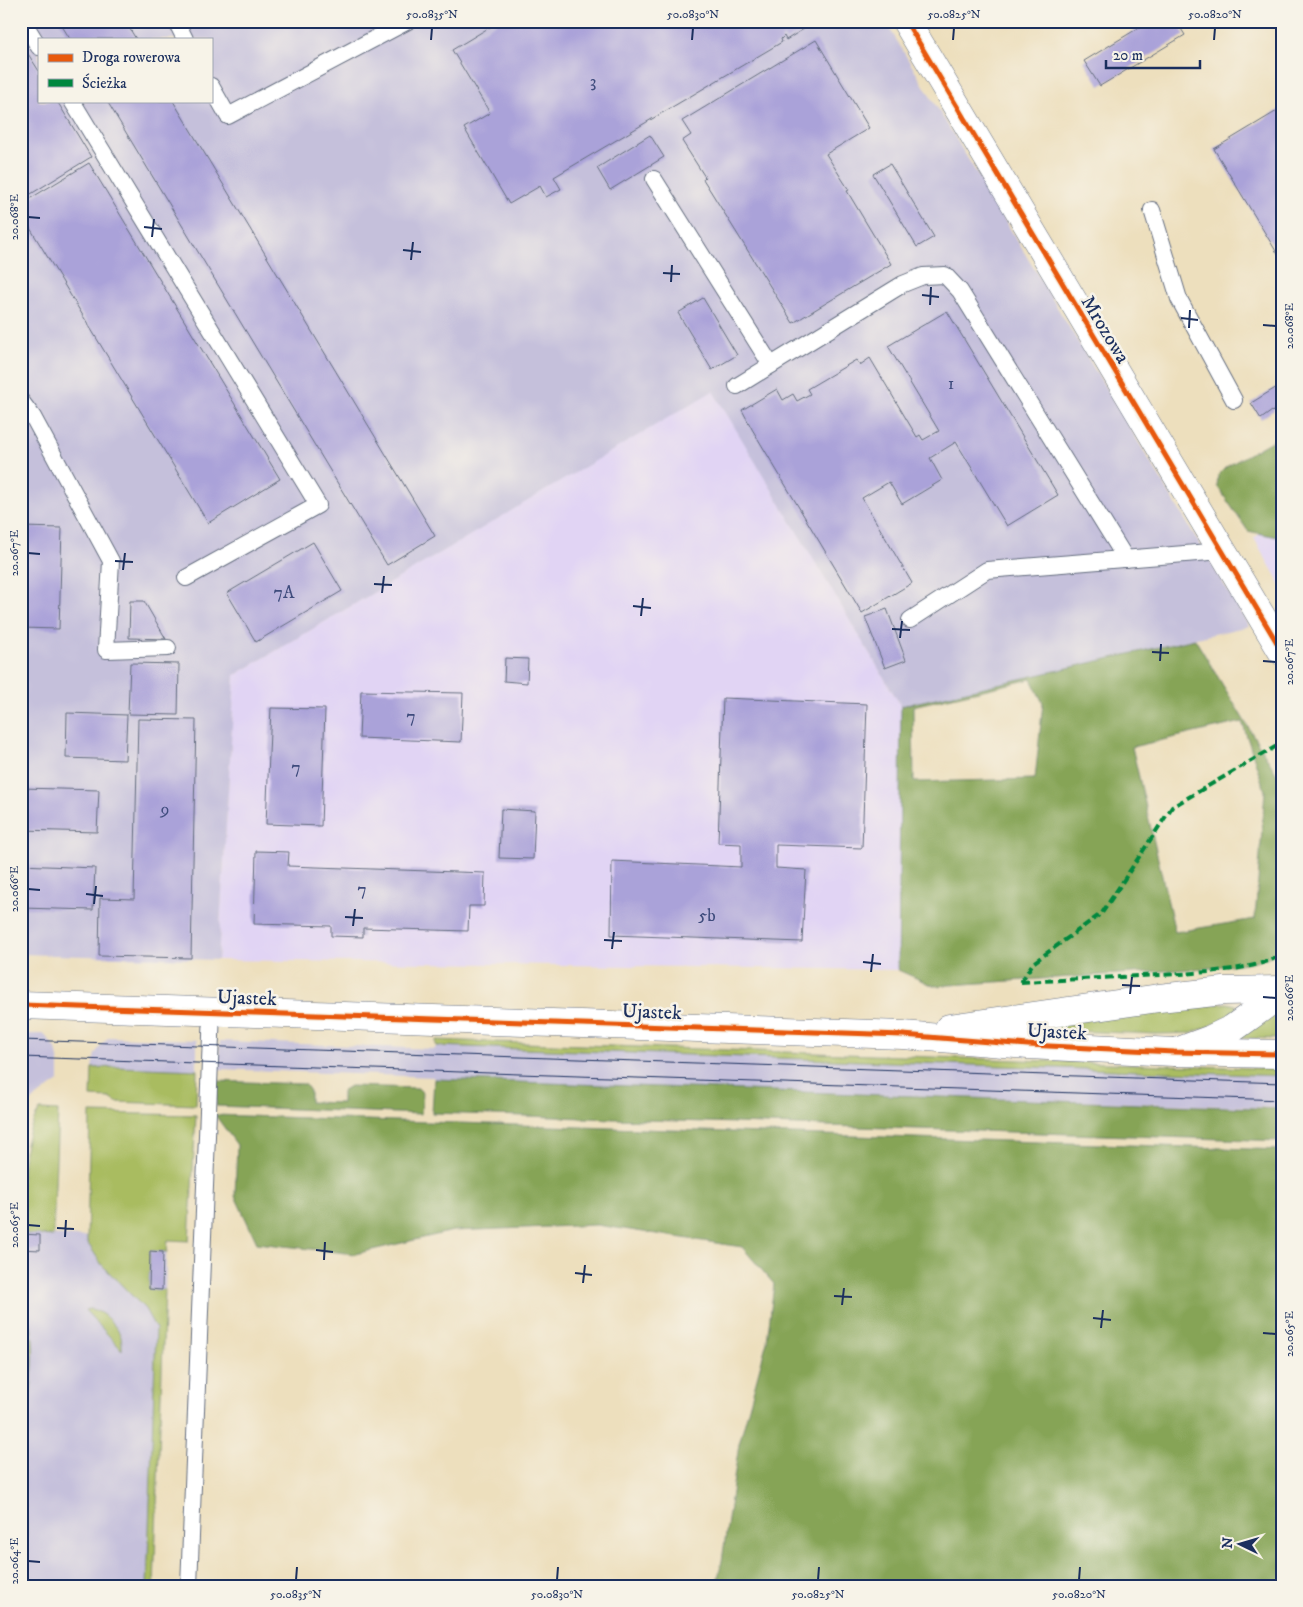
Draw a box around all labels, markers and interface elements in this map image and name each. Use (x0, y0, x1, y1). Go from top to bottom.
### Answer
text: 50.0835°N (406, 7, 458, 22)
text: 50.0830°N (667, 7, 719, 22)
text: 50.0825°N (927, 7, 981, 22)
text: 50.0820°N (1188, 7, 1242, 22)
legend (38, 38, 212, 102)
scale bar (1106, 38, 1199, 70)
text: 20 m (1113, 46, 1143, 65)
text: Droga rowerowa (82, 48, 181, 67)
house number: 3 (590, 71, 596, 93)
text: Ścieżka (82, 73, 127, 93)
text: 20.068°E (7, 193, 22, 240)
street label: Mrozowa (1075, 291, 1135, 369)
text: 20.068°E (1282, 302, 1297, 349)
house number: 1 (948, 373, 954, 395)
text: 20.067°E (7, 529, 22, 576)
house number: 7A (274, 582, 295, 604)
text: 20.067°E (1282, 638, 1297, 685)
house number: 7 (406, 706, 416, 728)
house number: 7 (291, 757, 301, 779)
house number: 9 (160, 799, 169, 821)
text: 20.066°E (7, 865, 22, 912)
house number: 7 (357, 879, 367, 901)
house number: 5b (698, 905, 716, 927)
text: 20.066°E (1282, 974, 1297, 1021)
street label: Ujastek (217, 985, 277, 1012)
street label: Ujastek (622, 999, 682, 1026)
street label: Ujastek (1026, 1018, 1088, 1047)
text: 20.065°E (7, 1201, 22, 1248)
text: 20.065°E (1282, 1310, 1297, 1357)
north arrow (1216, 1520, 1266, 1570)
text: N (1219, 1536, 1238, 1549)
text: 20.064°E (7, 1537, 22, 1585)
text: 50.0835°N (270, 1587, 322, 1602)
text: 50.0830°N (531, 1587, 583, 1602)
text: 50.0825°N (791, 1587, 845, 1602)
text: 50.0820°N (1052, 1587, 1106, 1602)

